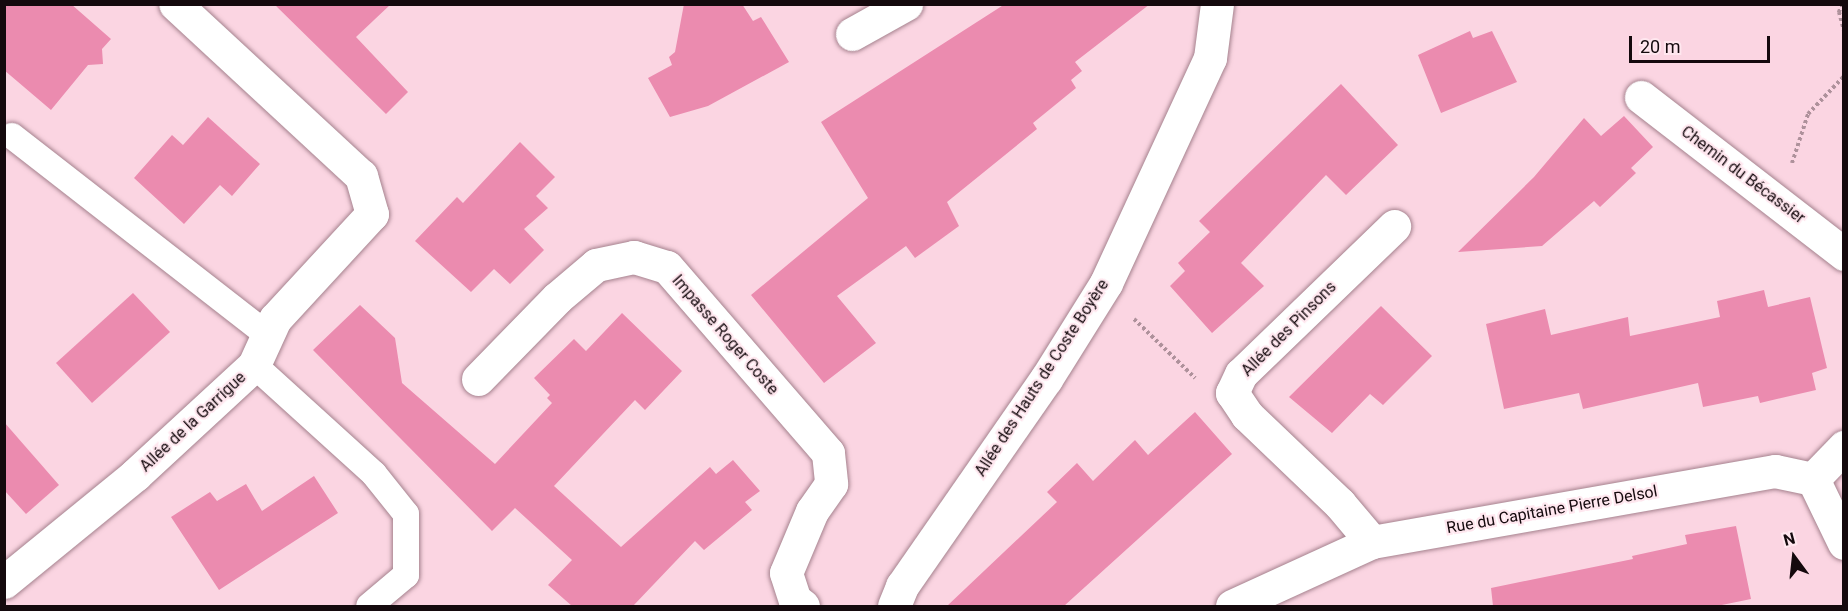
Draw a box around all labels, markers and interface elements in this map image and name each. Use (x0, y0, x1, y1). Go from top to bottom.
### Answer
scale bar (1632, 24, 1773, 62)
text: 20 m (1640, 36, 1680, 57)
street label: Chemin du Bécassier (1677, 122, 1809, 228)
street label: Impasse Roger Coste (668, 271, 782, 399)
street label: Allée des Hauts de Coste Boyère (971, 276, 1113, 480)
street label: Allée des Pinsons (1238, 278, 1340, 380)
street label: Allée de la Garrigue (136, 368, 250, 476)
street label: Rue du Capitaine Pierre Delsol (1445, 482, 1659, 538)
north arrow (1764, 527, 1824, 587)
text: N (1781, 528, 1797, 550)

